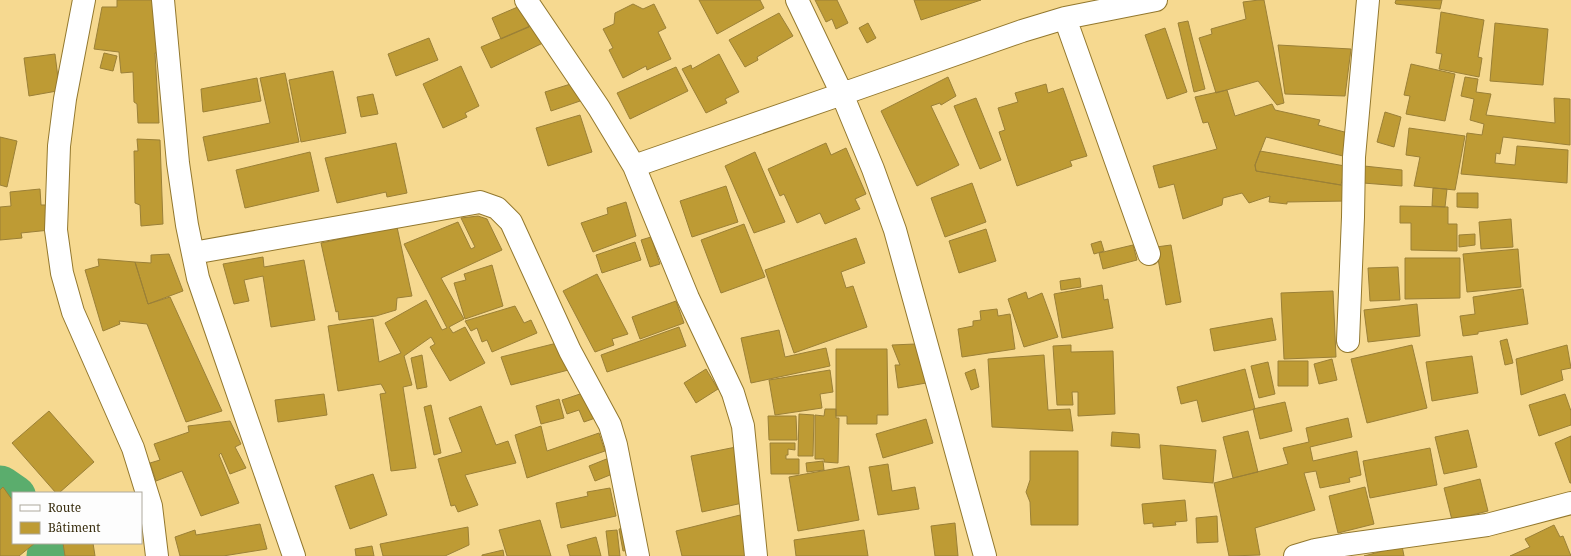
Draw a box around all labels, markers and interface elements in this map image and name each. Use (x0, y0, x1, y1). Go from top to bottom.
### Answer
legend (12, 492, 142, 544)
text: Route (48, 499, 81, 516)
text: Bâtiment (48, 519, 100, 536)

